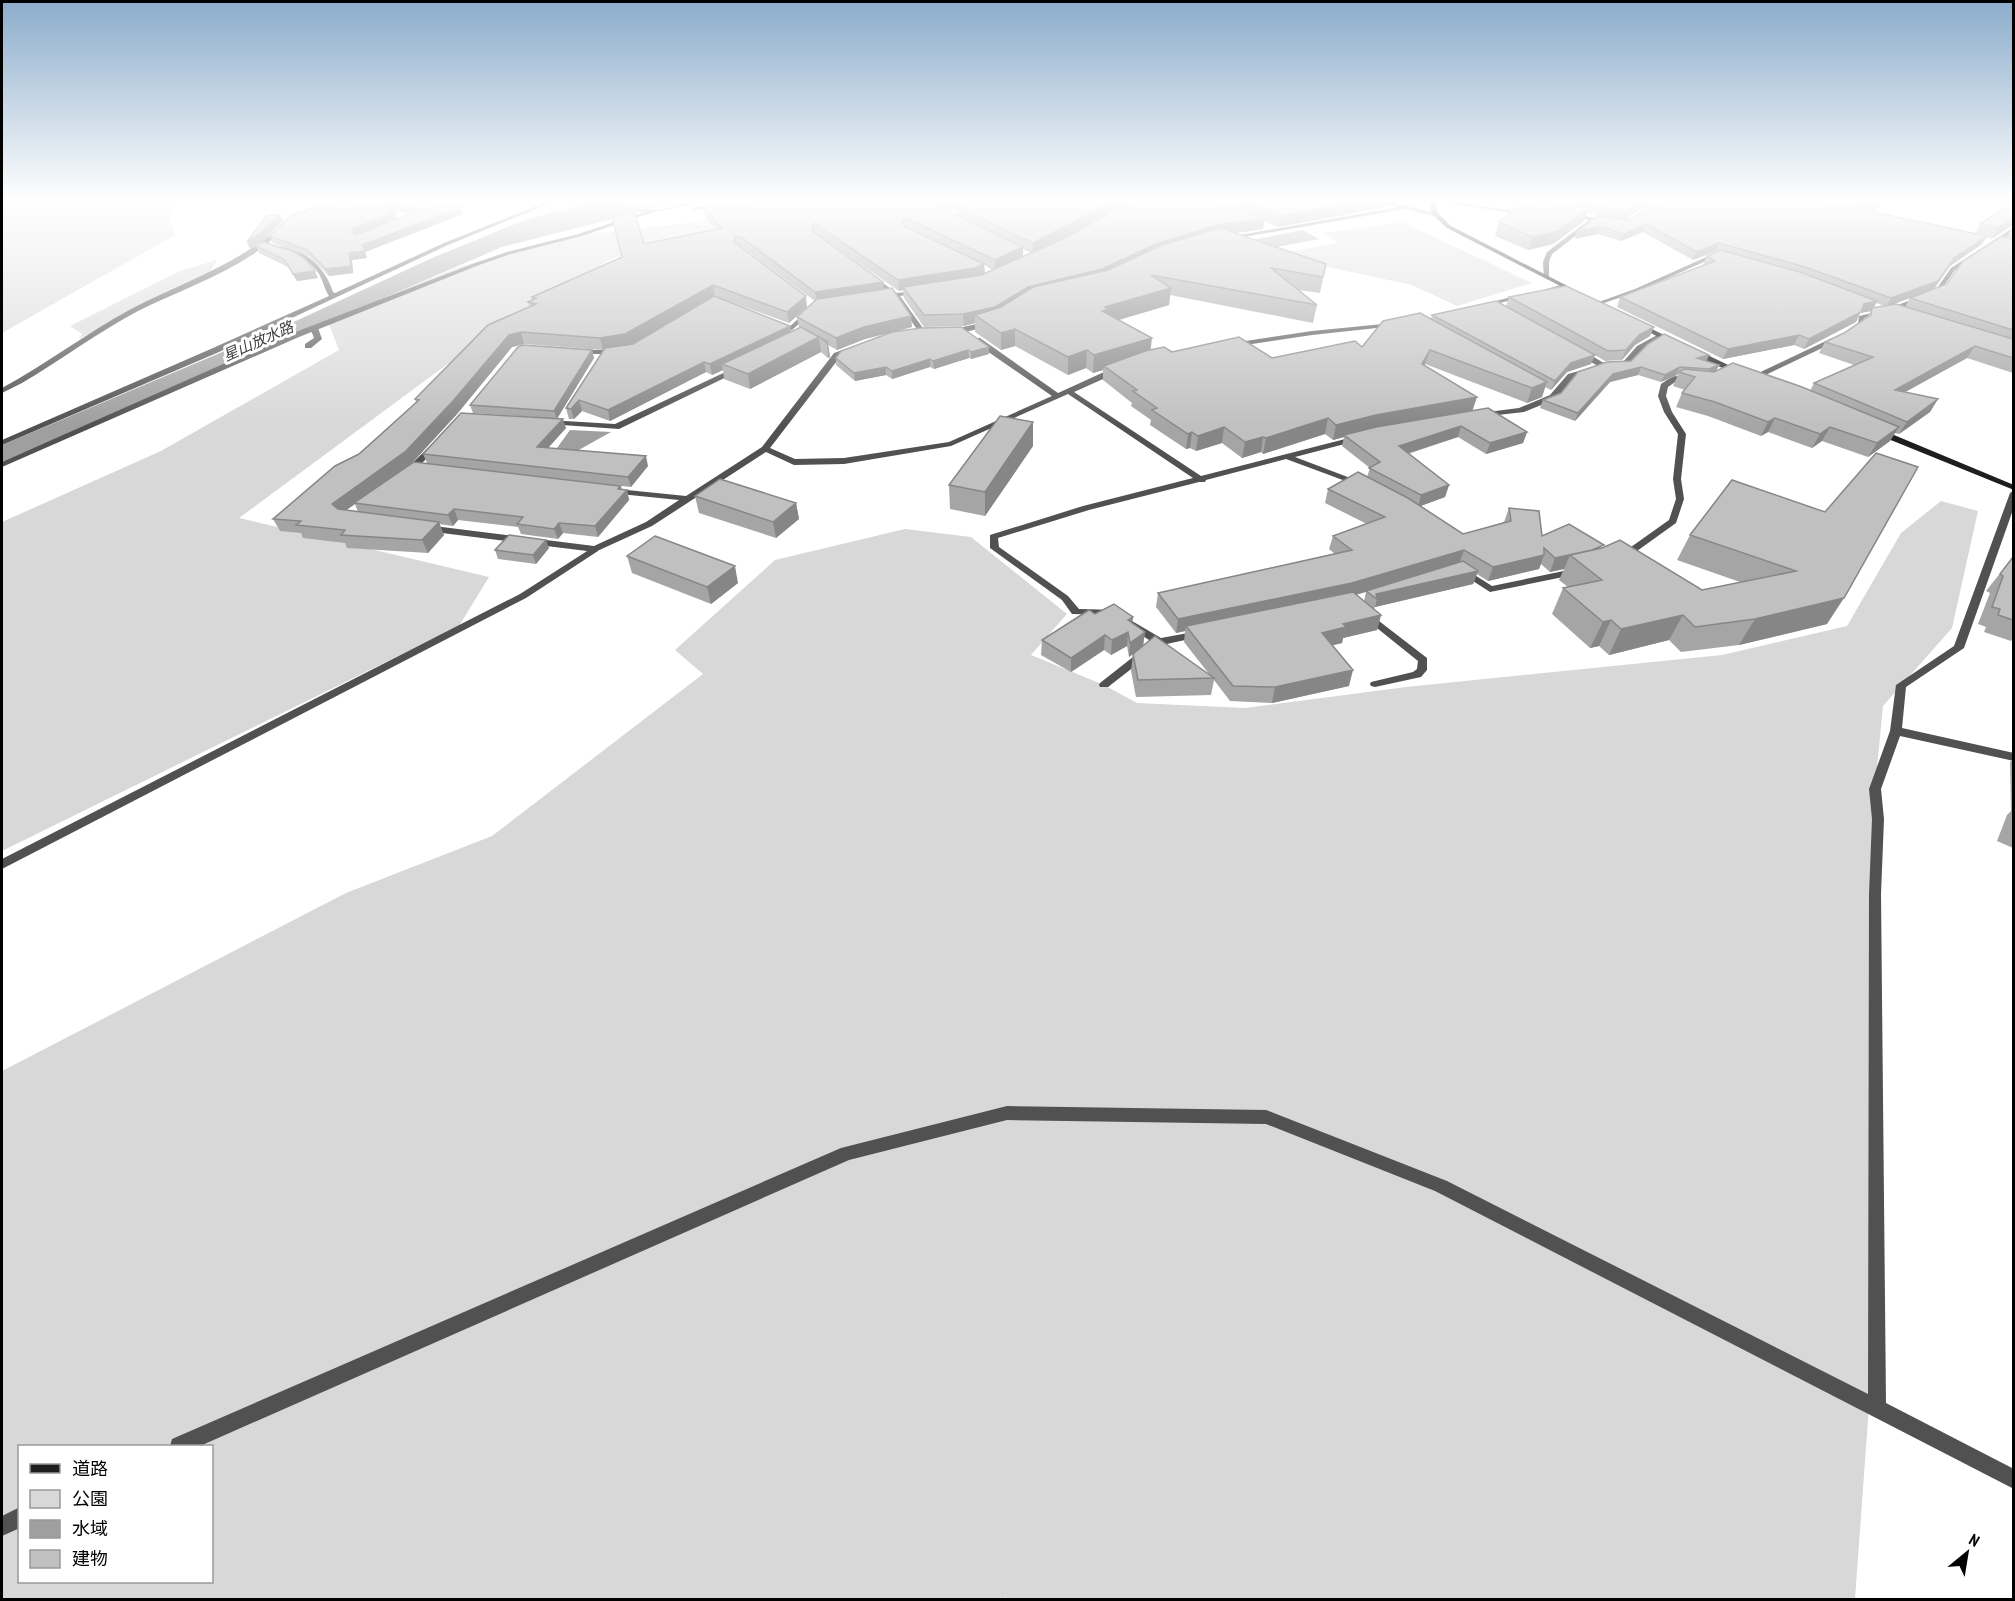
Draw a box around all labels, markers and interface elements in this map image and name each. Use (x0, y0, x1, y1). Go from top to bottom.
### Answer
water label: 星山放水路 (220, 316, 298, 365)
legend (18, 1445, 213, 1583)
text: 道路 (72, 1457, 108, 1480)
text: 公園 (72, 1487, 108, 1510)
text: 水域 (72, 1517, 108, 1540)
north arrow (1937, 1523, 1997, 1583)
text: N (1966, 1529, 1983, 1551)
text: 建物 (72, 1547, 108, 1570)

